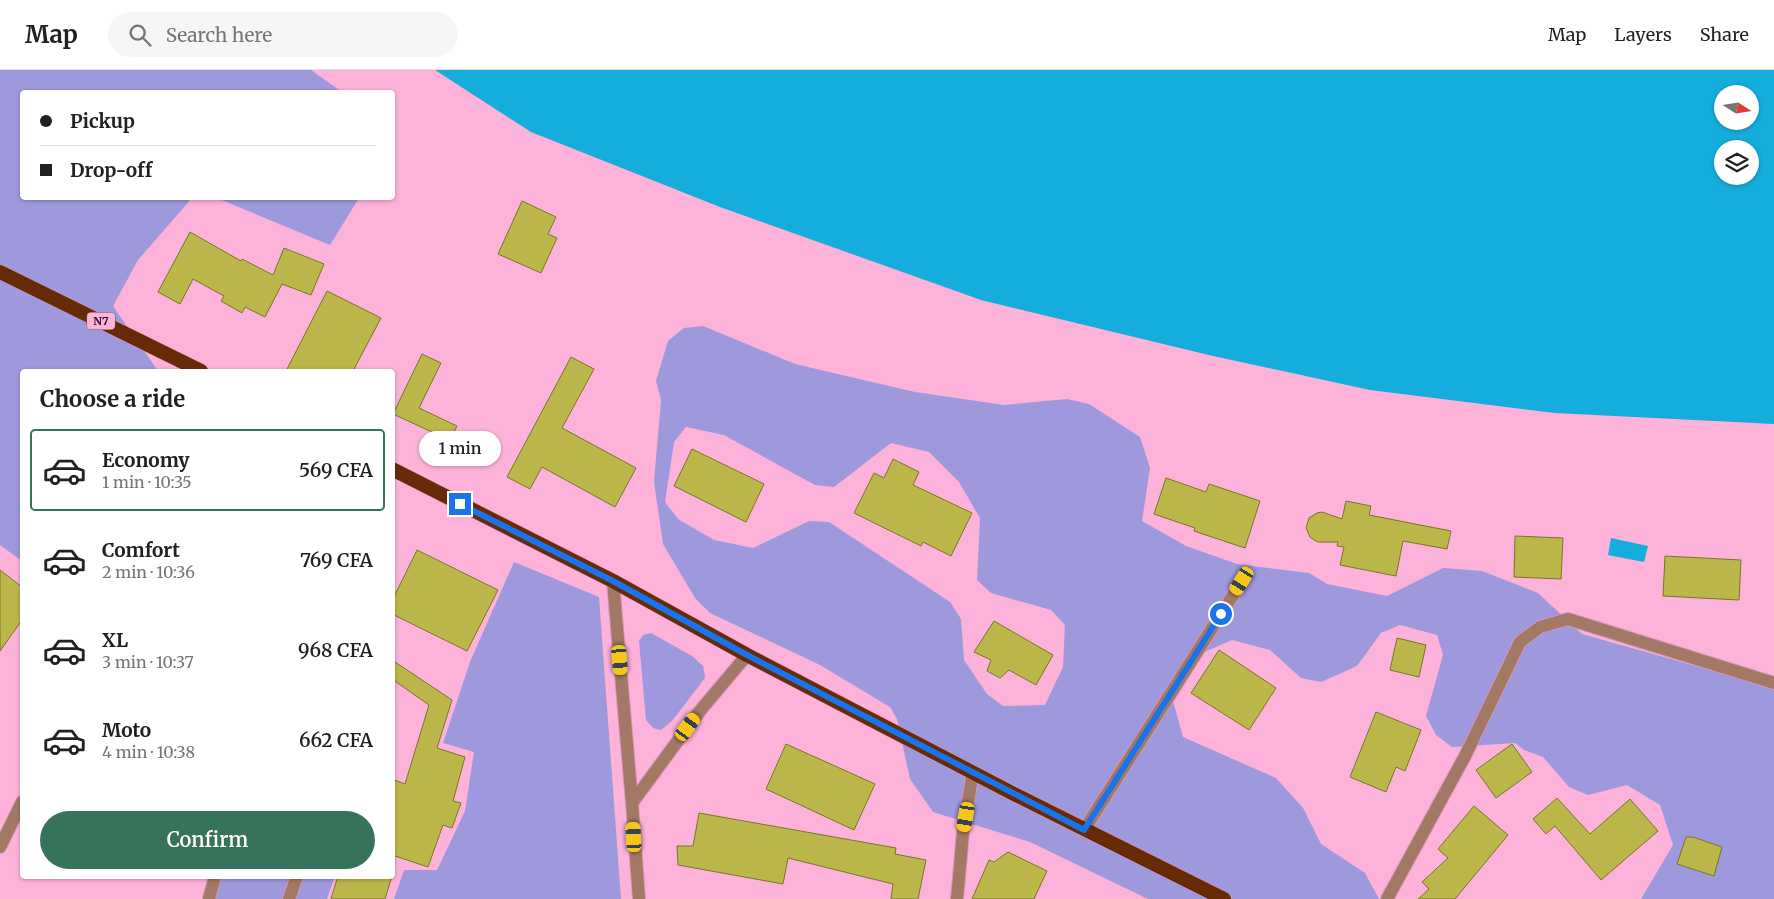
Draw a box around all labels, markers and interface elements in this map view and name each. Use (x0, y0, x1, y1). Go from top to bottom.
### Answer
search box (108, 12, 458, 57)
text: Map (25, 19, 78, 50)
icon: search (126, 21, 154, 49)
text: Search here (166, 23, 272, 47)
text: Map (1548, 23, 1586, 46)
text: Layers (1614, 23, 1672, 46)
text: Share (1700, 23, 1749, 46)
north arrow (1714, 85, 1759, 130)
map controls (1714, 85, 1759, 185)
text: Pickup (70, 109, 135, 133)
button: layers (1714, 140, 1759, 185)
text: Drop-off (70, 158, 152, 182)
road number: N7 (87, 312, 115, 330)
text: Choose a ride (40, 385, 185, 413)
callout: 1 min (419, 432, 501, 466)
text: 1 min (438, 438, 482, 458)
icon: car (42, 448, 87, 493)
text: Economy (102, 448, 190, 472)
text: 569 CFA (299, 458, 373, 482)
text: 1 min · 10:35 (102, 472, 192, 492)
route end (449, 493, 471, 515)
icon: car (42, 538, 87, 583)
text: Comfort (102, 538, 180, 562)
text: 769 CFA (300, 548, 373, 572)
text: 2 min · 10:36 (102, 562, 195, 582)
car (1227, 564, 1256, 598)
route start (1210, 603, 1232, 625)
icon: car (42, 628, 87, 673)
text: XL (102, 628, 128, 652)
text: 968 CFA (298, 638, 373, 662)
car (611, 644, 628, 676)
text: 3 min · 10:37 (102, 652, 194, 672)
car (673, 710, 702, 744)
icon: car (42, 718, 87, 763)
text: Moto (102, 718, 151, 742)
text: 662 CFA (299, 728, 373, 752)
text: 4 min · 10:38 (102, 742, 195, 762)
car (956, 801, 975, 833)
button: Confirm (40, 811, 375, 869)
car (625, 822, 642, 852)

